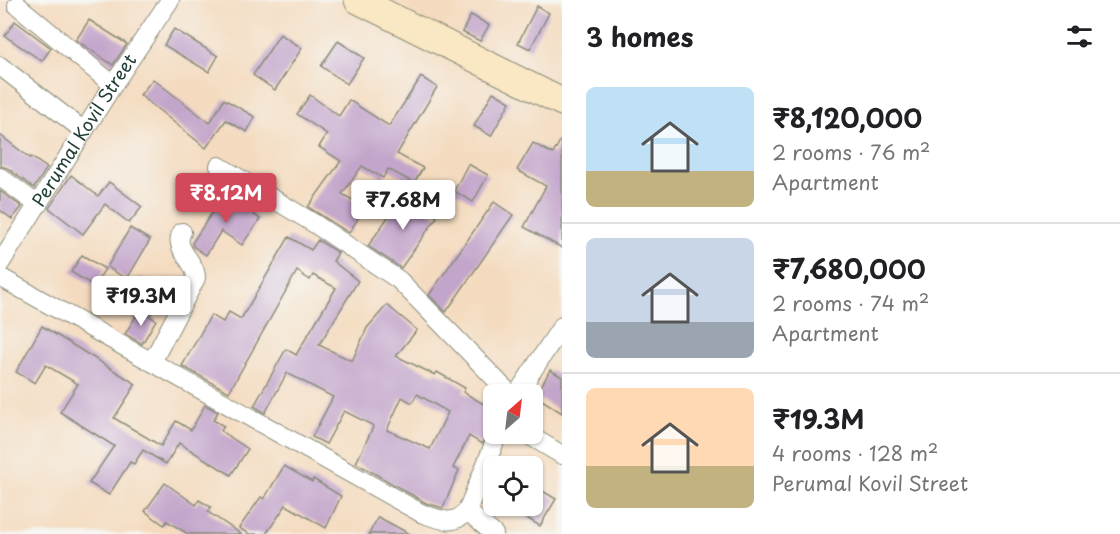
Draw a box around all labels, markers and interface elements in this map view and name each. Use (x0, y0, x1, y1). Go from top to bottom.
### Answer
text: 3 homes (586, 17, 693, 56)
icon: filters (1063, 20, 1096, 53)
street label: Perumal Kovil Street (25, 48, 142, 211)
text: ₹8,120,000 (772, 98, 922, 137)
icon: home (634, 111, 706, 183)
text: 2 rooms · 76 m² (772, 137, 930, 167)
text: Apartment (772, 167, 879, 197)
pin: ₹8.12M (177, 173, 275, 224)
text: ₹8.12M (189, 177, 263, 207)
pin: ₹7.68M (354, 180, 452, 231)
text: ₹7.68M (365, 184, 441, 214)
text: ₹7,680,000 (772, 249, 926, 288)
icon: home (634, 262, 706, 334)
pin: ₹19.3M (92, 276, 190, 327)
text: ₹19.3M (105, 280, 177, 310)
text: 2 rooms · 74 m² (772, 288, 929, 318)
text: Apartment (772, 318, 879, 348)
north arrow (483, 384, 543, 444)
map controls (483, 384, 543, 516)
text: ₹19.3M (772, 399, 864, 438)
icon: home (634, 412, 706, 484)
text: 4 rooms · 128 m² (772, 438, 938, 468)
button: locate (483, 456, 543, 516)
text: Perumal Kovil Street (772, 468, 968, 498)

